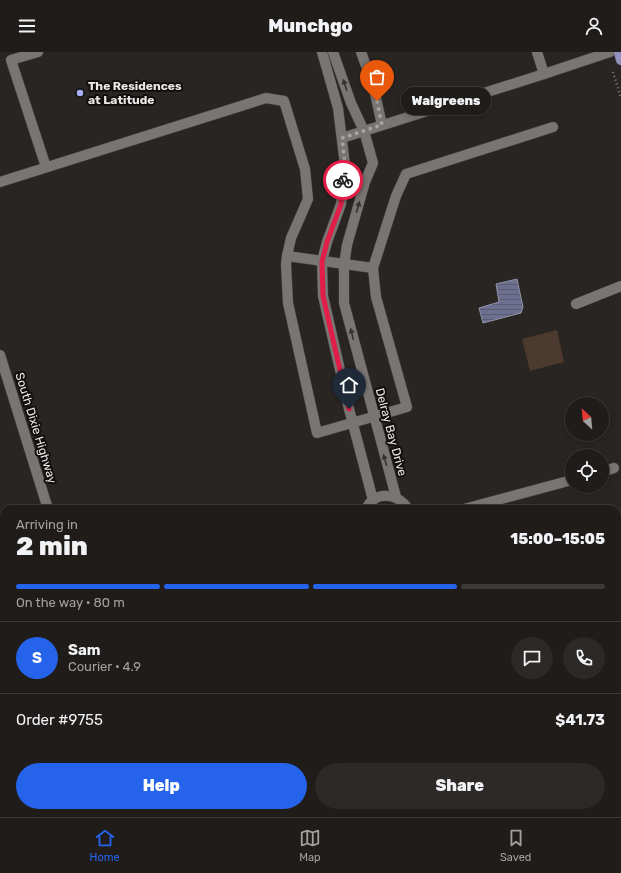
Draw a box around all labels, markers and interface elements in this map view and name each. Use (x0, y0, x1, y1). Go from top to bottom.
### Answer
icon: menu (16, 15, 38, 37)
text: Munchgo (268, 15, 353, 37)
icon: person (583, 15, 605, 37)
pin (360, 60, 394, 101)
icon: bag (366, 66, 388, 88)
place label: The Residences at Latitude (88, 79, 182, 107)
one-way arrow (341, 79, 347, 91)
callout: Walgreens (401, 87, 491, 115)
marker: The Residences at Latitude (75, 88, 85, 98)
text: Walgreens (411, 93, 481, 108)
courier (323, 160, 363, 200)
icon: bike (332, 169, 354, 191)
one-way arrow (355, 201, 361, 213)
one-way arrow (348, 328, 354, 340)
pin (332, 368, 366, 409)
street label: South Dixie Highway (12, 371, 60, 485)
icon: home (338, 374, 360, 396)
street label: Delray Bay Drive (372, 386, 410, 478)
north arrow (565, 397, 609, 441)
map controls (565, 397, 609, 493)
button: locate (565, 449, 609, 493)
one-way arrow (382, 454, 388, 466)
text: Arriving in (16, 517, 78, 532)
text: 15:00–15:05 (510, 530, 605, 548)
text: 2 min (16, 531, 88, 562)
text: On the way · 80 m (16, 595, 125, 610)
button: chat (511, 637, 553, 679)
button: phone (563, 637, 605, 679)
text: Sam (68, 641, 101, 659)
text: S (32, 649, 42, 667)
text: Courier · 4.9 (68, 659, 141, 674)
text: Order #9755 (16, 711, 103, 729)
text: $41.73 (555, 711, 605, 729)
button: Help (16, 763, 307, 809)
button: Share (315, 763, 605, 809)
tab: Home (90, 827, 120, 864)
tab: Map (299, 827, 321, 864)
tab: Saved (500, 827, 531, 864)

